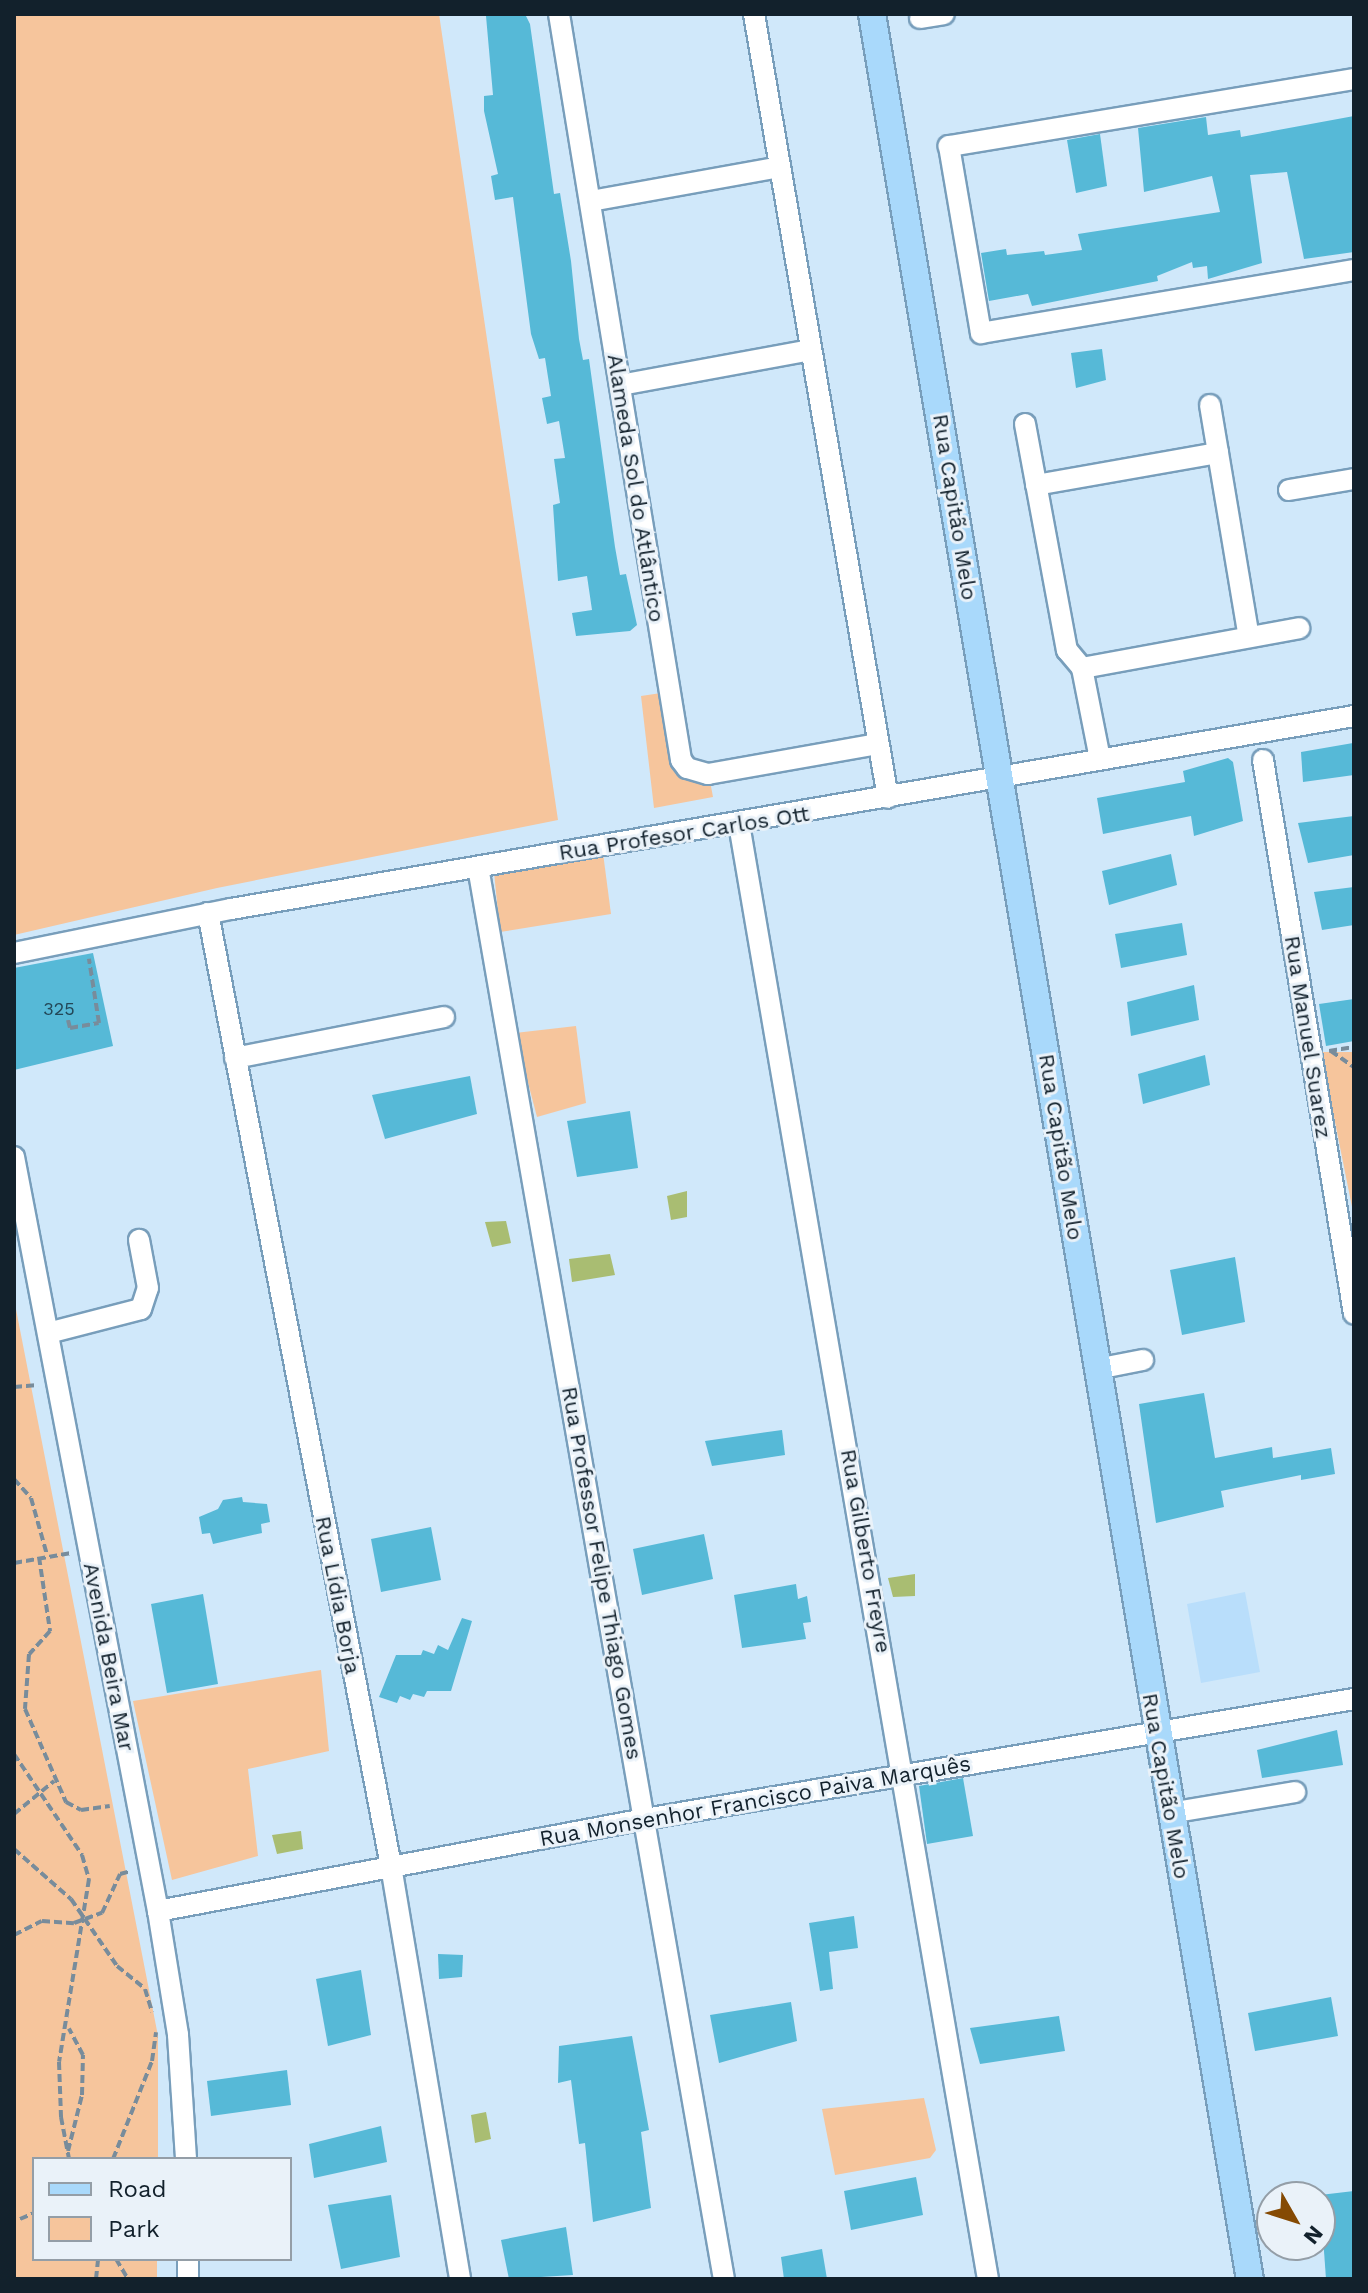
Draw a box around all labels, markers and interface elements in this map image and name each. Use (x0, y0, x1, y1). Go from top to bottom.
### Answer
street label: Alameda Sol do Atlântico (602, 351, 670, 625)
street label: Rua Capitão Melo (927, 412, 983, 602)
street label: Rua Profesor Carlos Ott (556, 800, 812, 866)
street label: Rua Manuel Suarez (1279, 933, 1337, 1141)
house number: 325 (43, 998, 75, 1020)
street label: Rua Capitão Melo (1033, 1052, 1089, 1242)
street label: Rua Professor Felipe Thiago Gomes (556, 1384, 648, 1762)
street label: Rua Gilberto Freyre (835, 1447, 897, 1655)
street label: Rua Lídia Borja (310, 1513, 366, 1677)
street label: Avenida Beira Mar (78, 1560, 140, 1754)
street label: Rua Capitão Melo (1137, 1691, 1195, 1881)
street label: Rua Monsenhor Francisco Paiva Marquês (537, 1750, 973, 1852)
legend (32, 2157, 292, 2261)
text: Road (108, 2175, 167, 2203)
north arrow (1256, 2181, 1336, 2261)
text: Park (108, 2215, 160, 2243)
text: N (1299, 2221, 1328, 2249)

